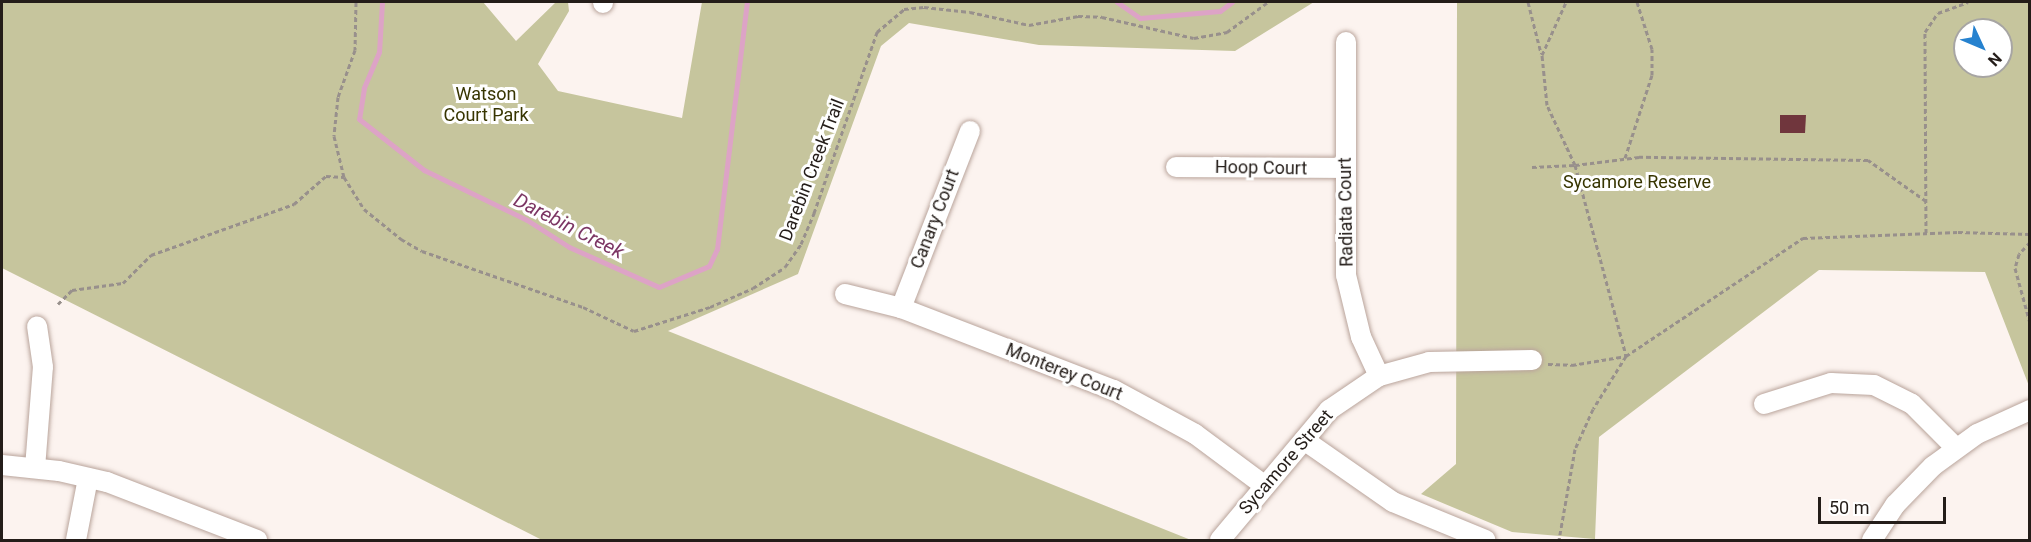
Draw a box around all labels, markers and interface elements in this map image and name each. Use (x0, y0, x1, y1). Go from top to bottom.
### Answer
north arrow (1953, 18, 2013, 78)
text: N (1984, 49, 2006, 70)
park label: Watson Court Park (443, 84, 529, 127)
street label: Darebin Creek Trail (775, 96, 849, 244)
street label: Hoop Court (1215, 156, 1307, 180)
street label: Radiata Court (1334, 157, 1358, 267)
street label: Canary Court (906, 166, 964, 272)
park label: Sycamore Reserve (1563, 171, 1711, 193)
water label: Darebin Creek (510, 188, 628, 264)
street label: Monterey Court (1002, 339, 1126, 405)
street label: Sycamore Street (1235, 405, 1337, 519)
scale bar (1821, 485, 1948, 523)
text: 50 m (1829, 497, 1869, 518)

